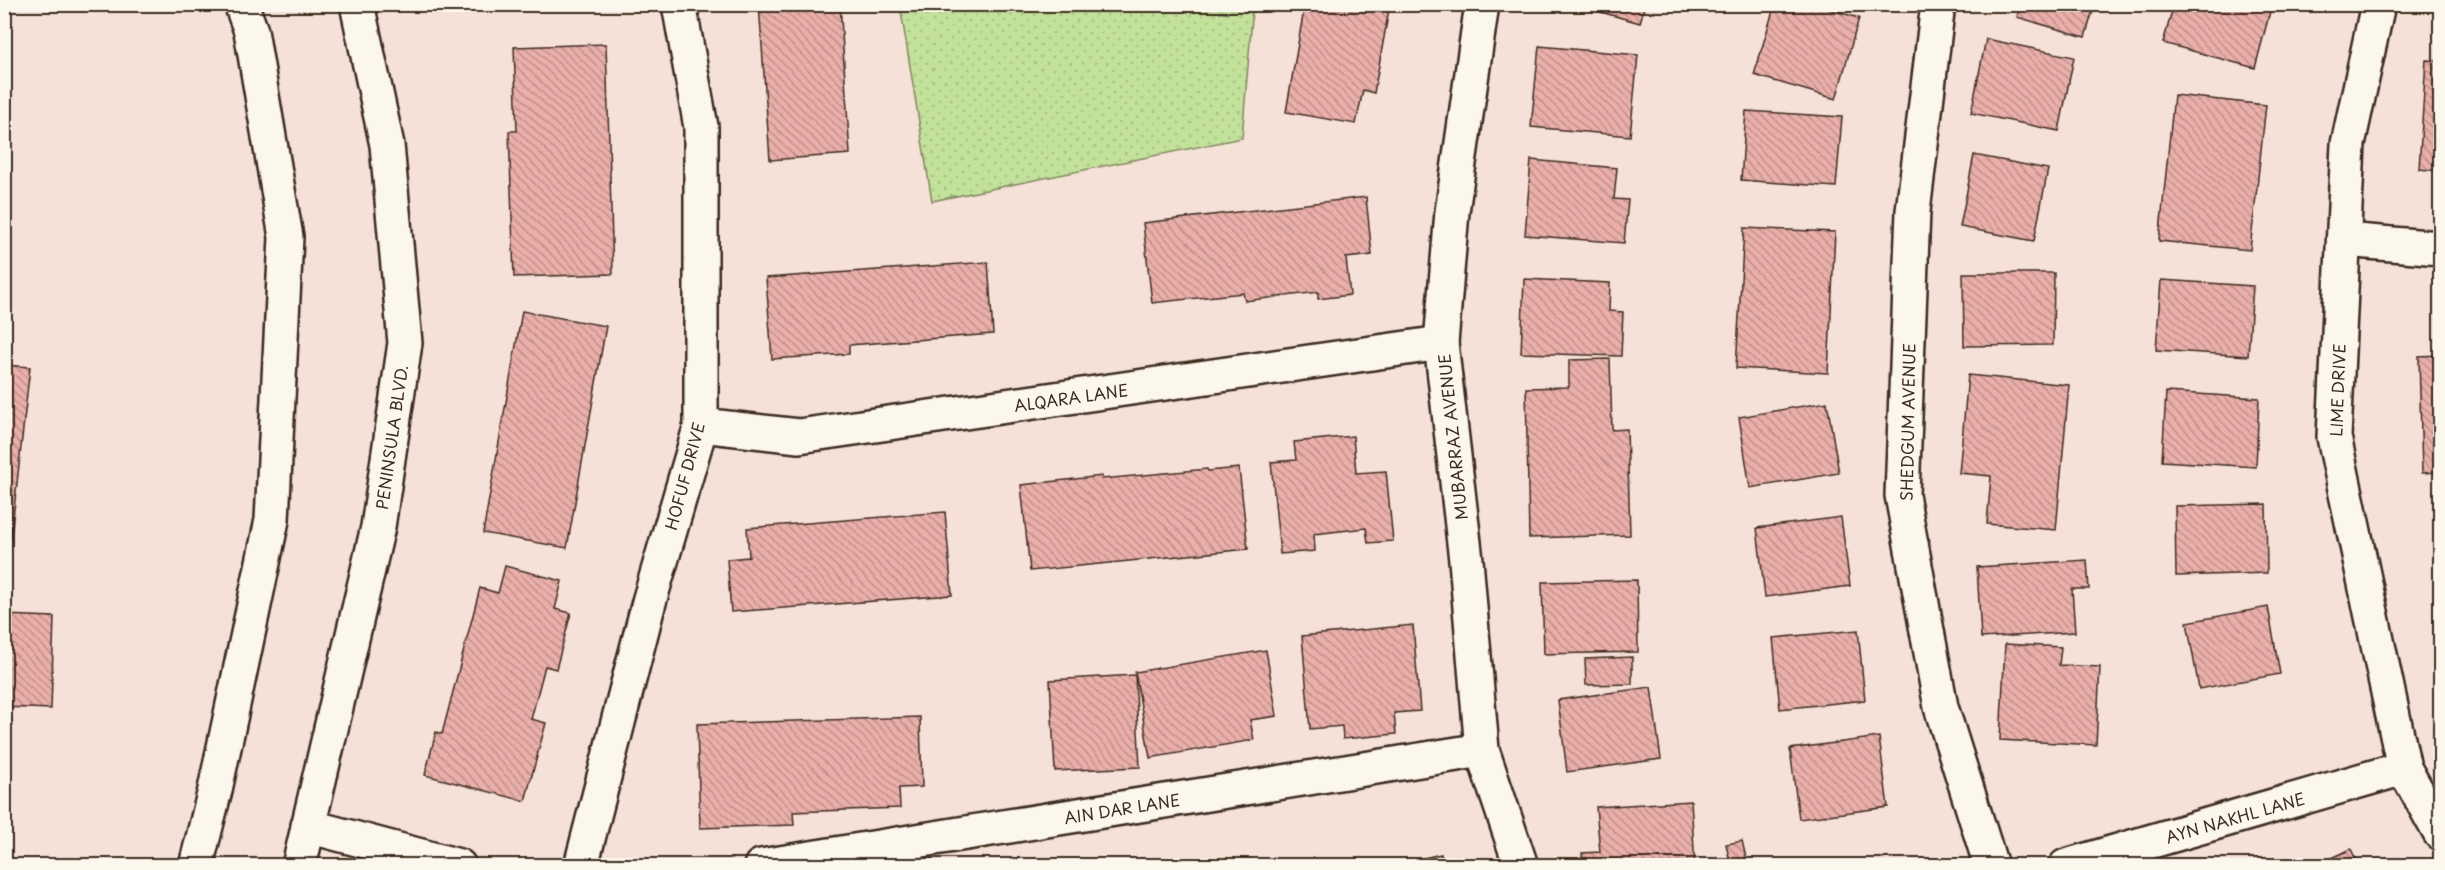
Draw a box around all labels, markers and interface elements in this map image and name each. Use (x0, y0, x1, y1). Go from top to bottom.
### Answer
street label: SHEDGUM AVENUE (1894, 343, 1920, 501)
street label: LIME DRIVE (2323, 343, 2351, 437)
street label: MUBARRAZ AVENUE (1431, 353, 1473, 521)
street label: PENINSULA BLVD. (369, 363, 413, 511)
street label: ALQARA LANE (1012, 377, 1130, 417)
street label: HOFUF DRIVE (658, 419, 710, 533)
street label: AYN NAKHL LANE (2163, 786, 2307, 848)
street label: AIN DAR LANE (1062, 787, 1182, 829)

